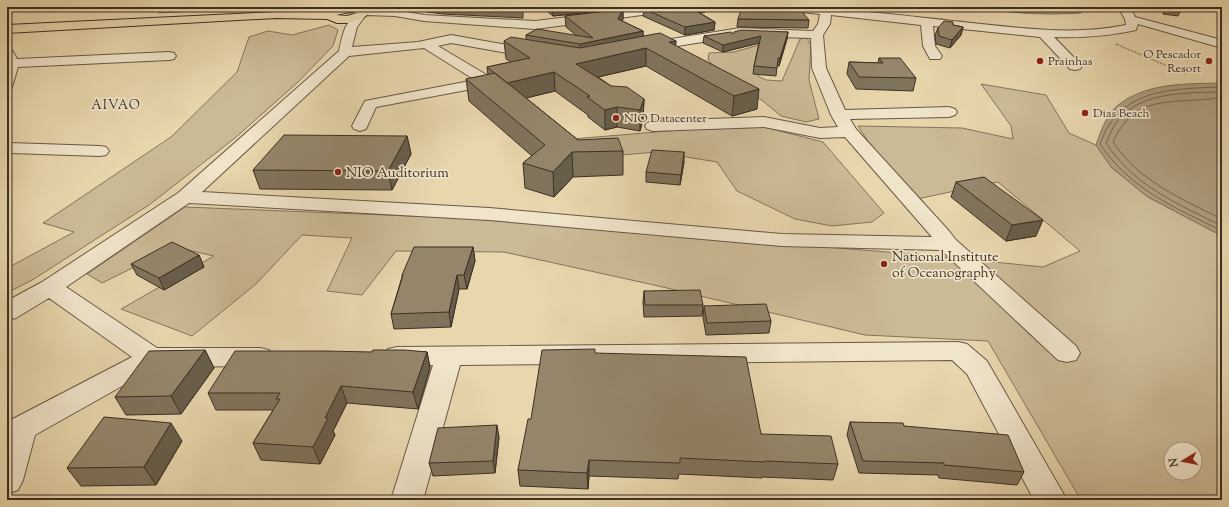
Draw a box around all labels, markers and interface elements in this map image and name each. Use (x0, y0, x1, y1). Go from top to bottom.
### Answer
place label: O Pescador Resort (1143, 46, 1201, 78)
place label: Prainhas (1048, 53, 1093, 71)
marker: Prainhas (1035, 56, 1045, 66)
marker: O Pescador Resort (1204, 56, 1214, 66)
district label: AIVAO (91, 97, 141, 115)
place label: Dias Beach (1093, 105, 1150, 123)
marker: Dias Beach (1080, 108, 1090, 118)
place label: NIO Datacenter (624, 110, 707, 128)
marker: NIO Datacenter (611, 113, 621, 123)
place label: NIO Auditorium (346, 164, 449, 184)
marker: NIO Auditorium (333, 167, 343, 177)
place label: National Institute of Oceanography (892, 248, 999, 284)
marker: National Institute of Oceanography (879, 259, 889, 269)
north arrow (1163, 441, 1203, 481)
text: N (1165, 457, 1183, 469)

